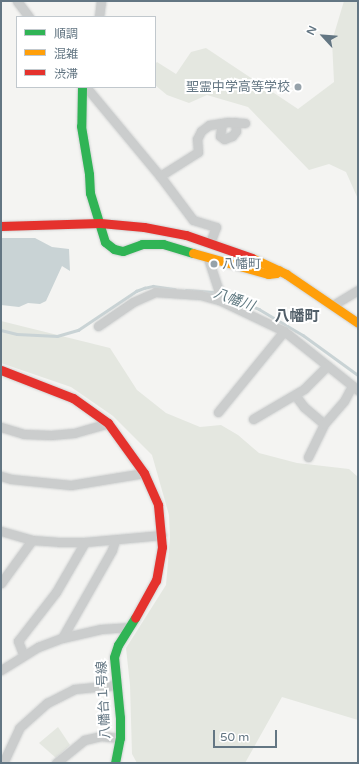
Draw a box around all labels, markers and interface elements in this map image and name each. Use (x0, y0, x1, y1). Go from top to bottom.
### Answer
legend (16, 16, 156, 88)
north arrow (303, 16, 343, 56)
text: N (304, 24, 320, 37)
text: 順調 (54, 27, 78, 41)
text: 混雑 (54, 47, 78, 61)
text: 渋滞 (54, 67, 78, 81)
place label: 聖霊中学高等学校 (186, 79, 290, 95)
marker: 聖霊中学高等学校 (293, 82, 303, 92)
place label: 八幡町 (222, 256, 261, 272)
marker: 八幡町 (209, 259, 219, 269)
water label: 八幡川 (211, 285, 257, 315)
district label: 八幡町 (275, 308, 319, 326)
street label: 八幡台１号線 (94, 661, 114, 739)
scale bar (215, 722, 279, 748)
text: 50 m (220, 730, 249, 744)

